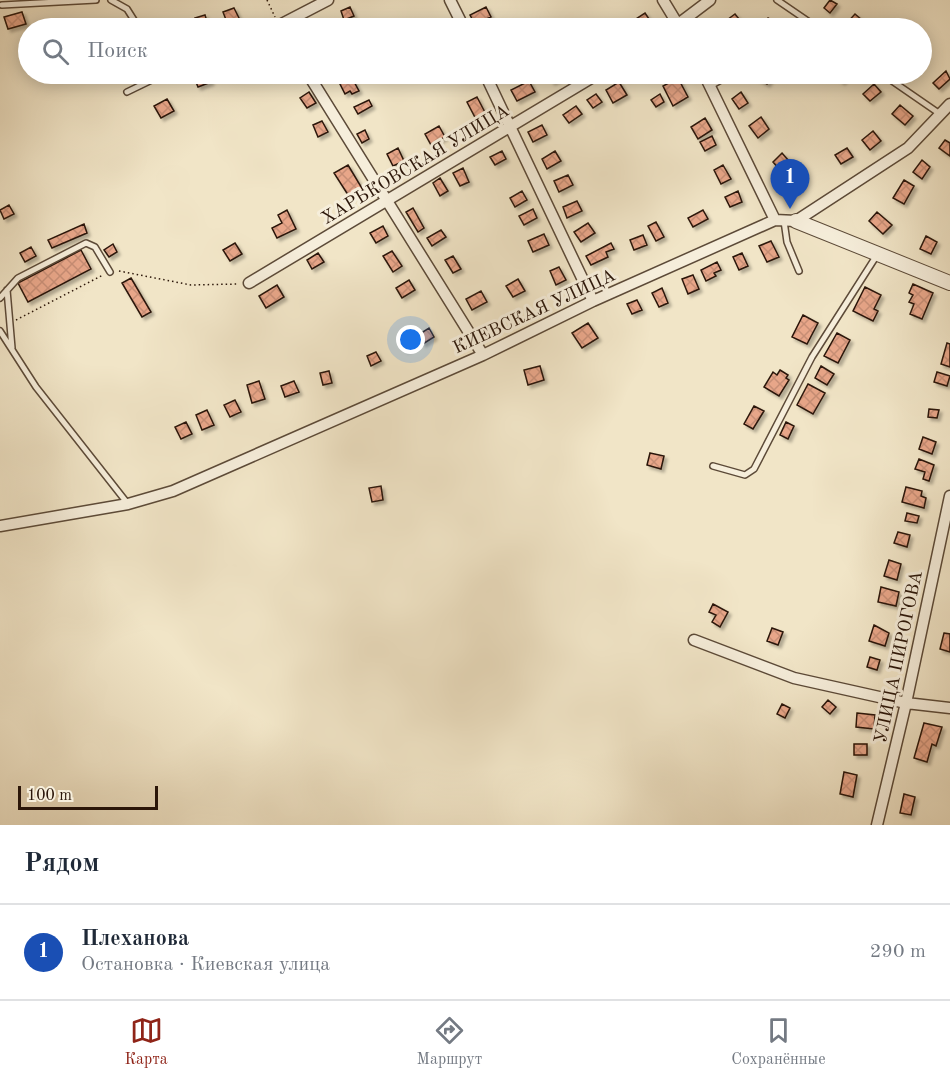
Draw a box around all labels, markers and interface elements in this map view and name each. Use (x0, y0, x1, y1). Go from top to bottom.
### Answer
search box (18, 18, 932, 84)
icon: search (39, 35, 72, 68)
text: Поиск (87, 40, 148, 62)
street label: ХАРЬКОВСКАЯ УЛИЦА (318, 101, 513, 228)
pin: 1 (770, 160, 810, 209)
street label: КИЕВСКАЯ УЛИЦА (450, 266, 619, 357)
your location (396, 325, 425, 354)
street label: УЛИЦА ПИРОГОВА (872, 569, 926, 745)
scale bar (18, 783, 158, 810)
text: 100 m (27, 788, 72, 804)
text: Рядом (24, 851, 99, 877)
text: Плеханова (81, 928, 189, 950)
text: 1 (38, 942, 49, 962)
text: 290 m (870, 942, 926, 962)
text: Остановка · Киевская улица (81, 955, 330, 975)
tab: Карта (124, 1014, 168, 1070)
tab: Маршрут (417, 1014, 482, 1070)
tab: Сохранённые (731, 1014, 826, 1070)

